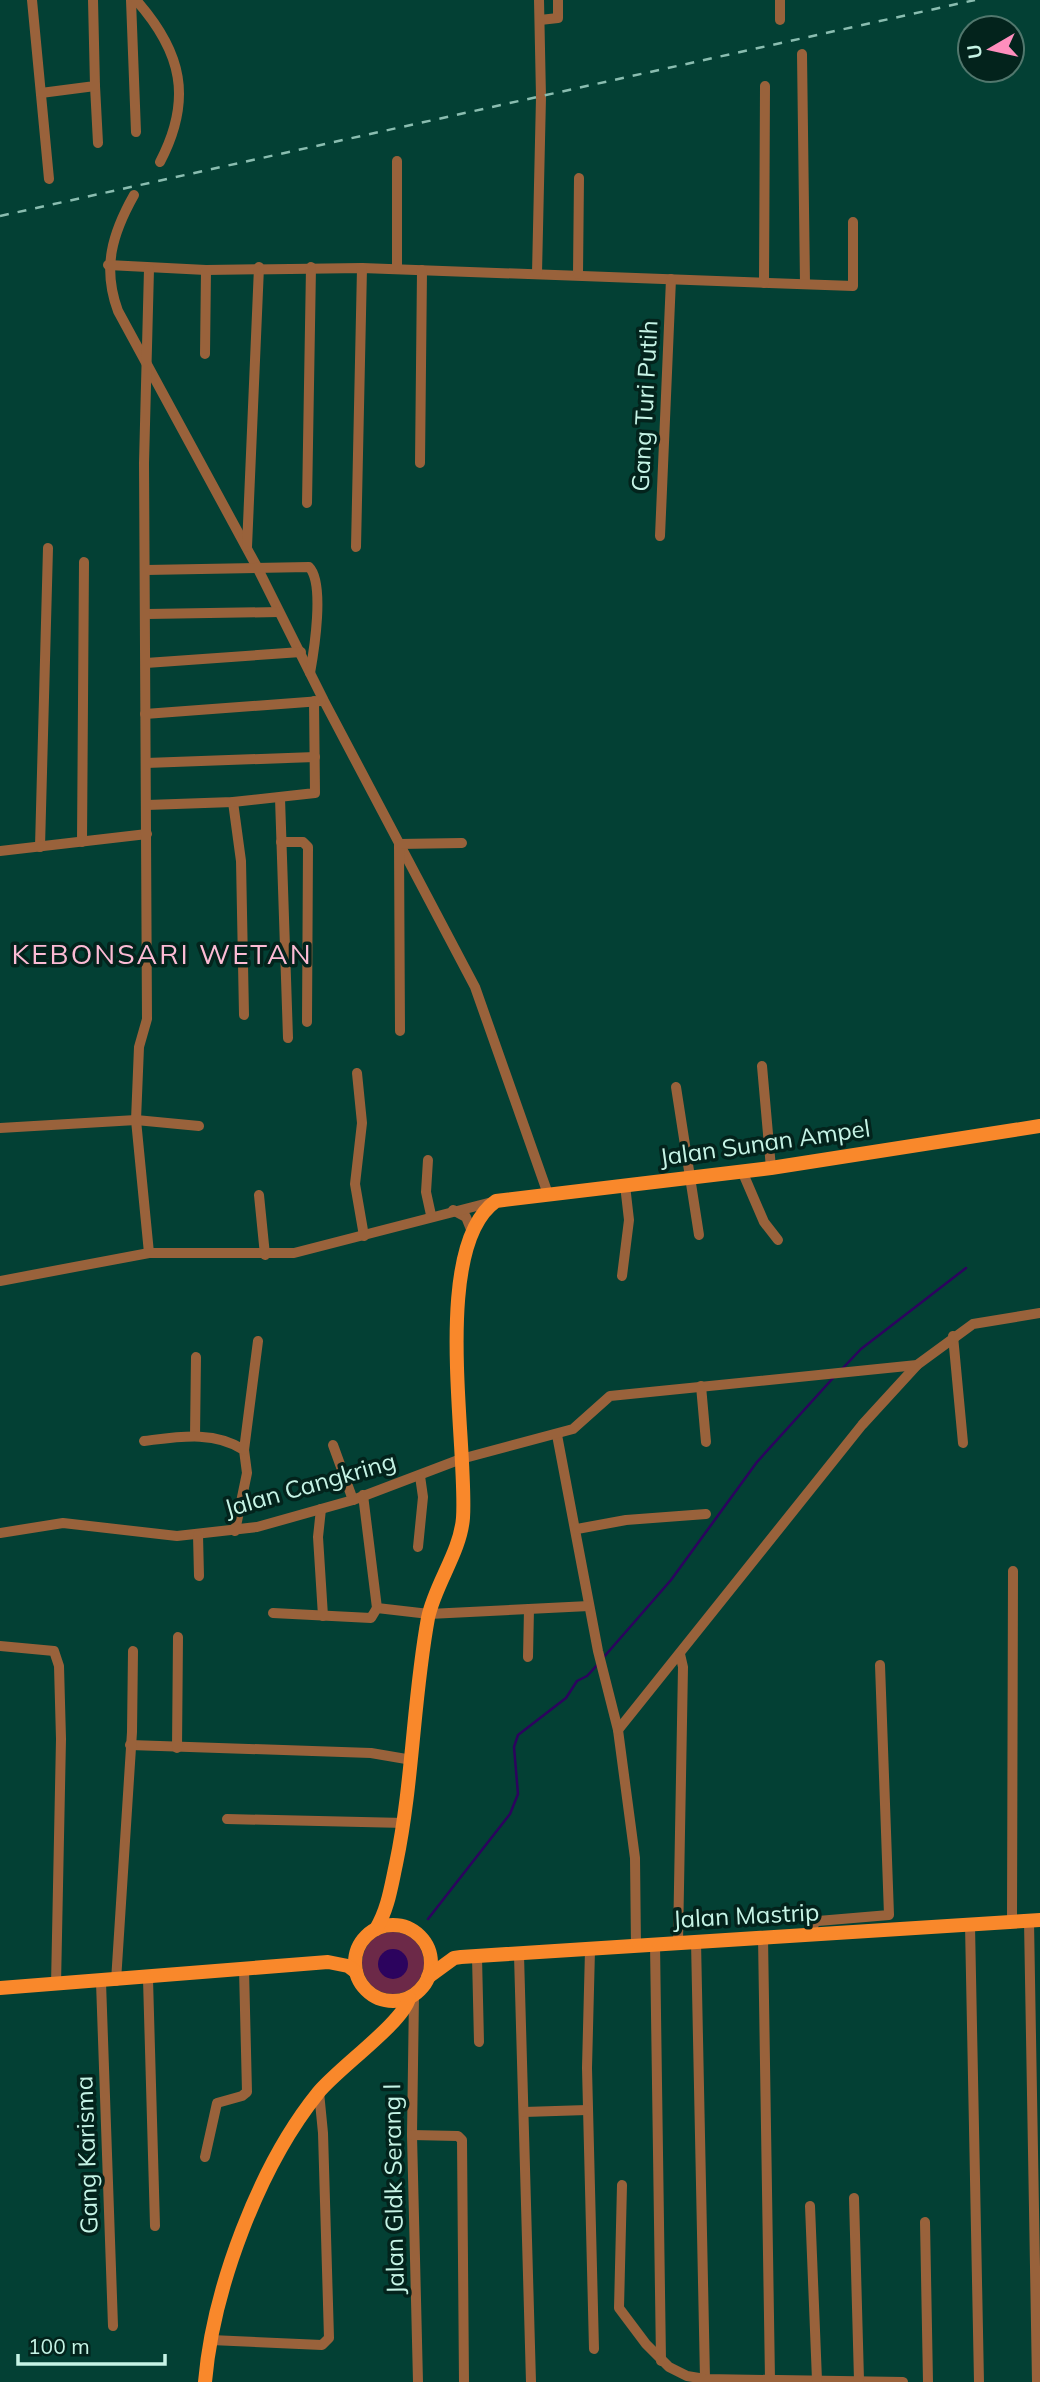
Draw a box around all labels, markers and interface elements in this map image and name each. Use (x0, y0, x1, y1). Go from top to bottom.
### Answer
north arrow (956, 14, 1026, 84)
text: U (961, 43, 987, 60)
street label: Gang Turi Putih (625, 320, 663, 492)
district label: KEBONSARI WETAN (11, 936, 313, 971)
street label: Jalan Sunan Ampel (658, 1112, 872, 1172)
street label: Jalan Cangkring (221, 1445, 399, 1523)
street label: Jalan Mastrip (672, 1896, 820, 1934)
street label: Gang Karisma (68, 2075, 104, 2235)
street label: Jalan Gldk Serang I (376, 2083, 410, 2295)
scale bar (18, 2322, 164, 2366)
text: 100 m (28, 2333, 90, 2359)

